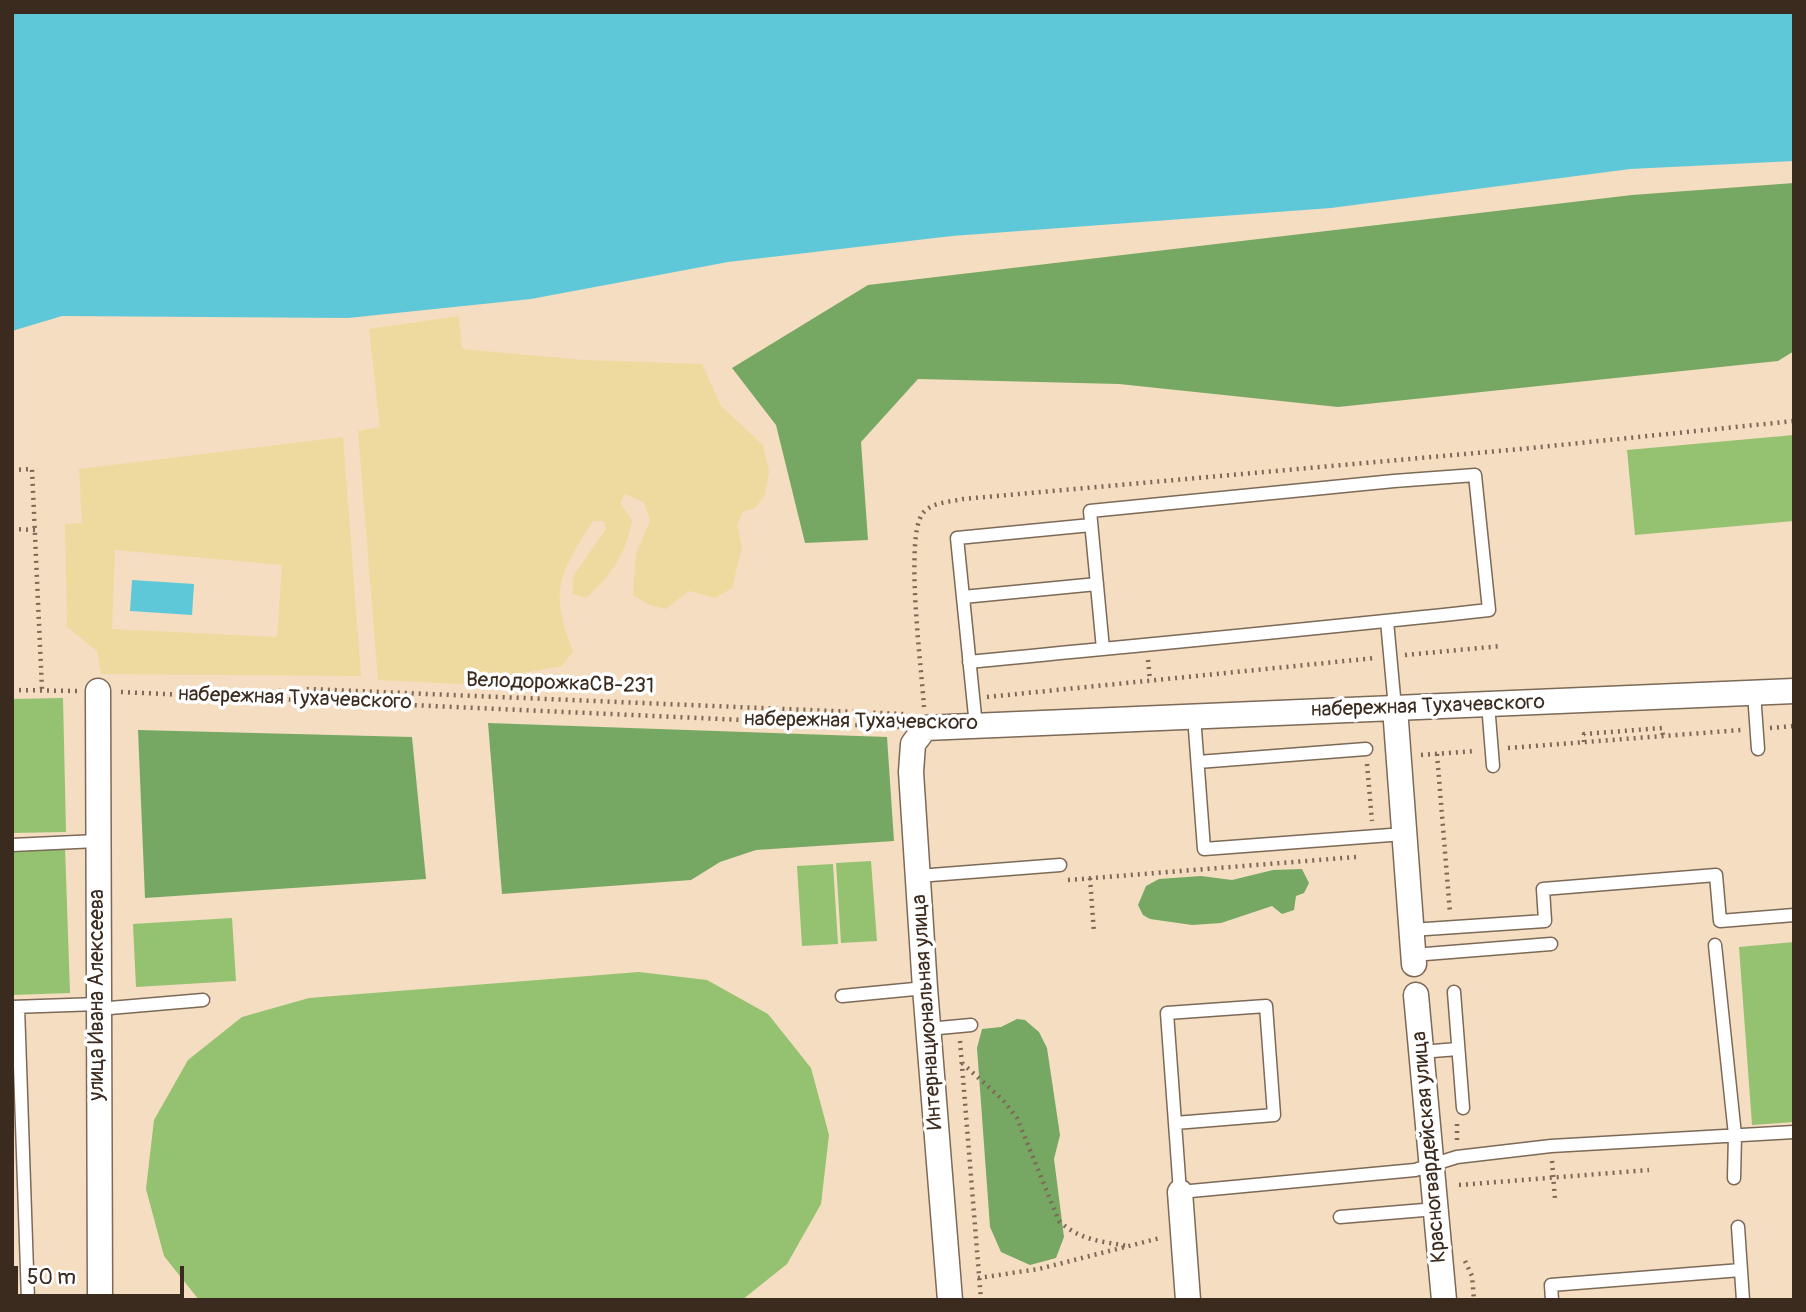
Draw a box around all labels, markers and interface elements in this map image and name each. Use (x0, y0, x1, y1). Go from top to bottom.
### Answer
street label: ВелодорожкаСВ-231 (465, 668, 655, 700)
street label: набережная Тухачевского (178, 682, 412, 716)
street label: набережная Тухачевского (1311, 690, 1545, 724)
street label: набережная Тухачевского (744, 707, 978, 737)
street label: улица Ивана Алексеева (85, 889, 111, 1101)
street label: Интернациональная улица (907, 894, 949, 1130)
street label: Красногвардейская улица (1407, 1030, 1453, 1264)
scale bar (18, 1252, 187, 1296)
text: 50 m (27, 1264, 76, 1291)

